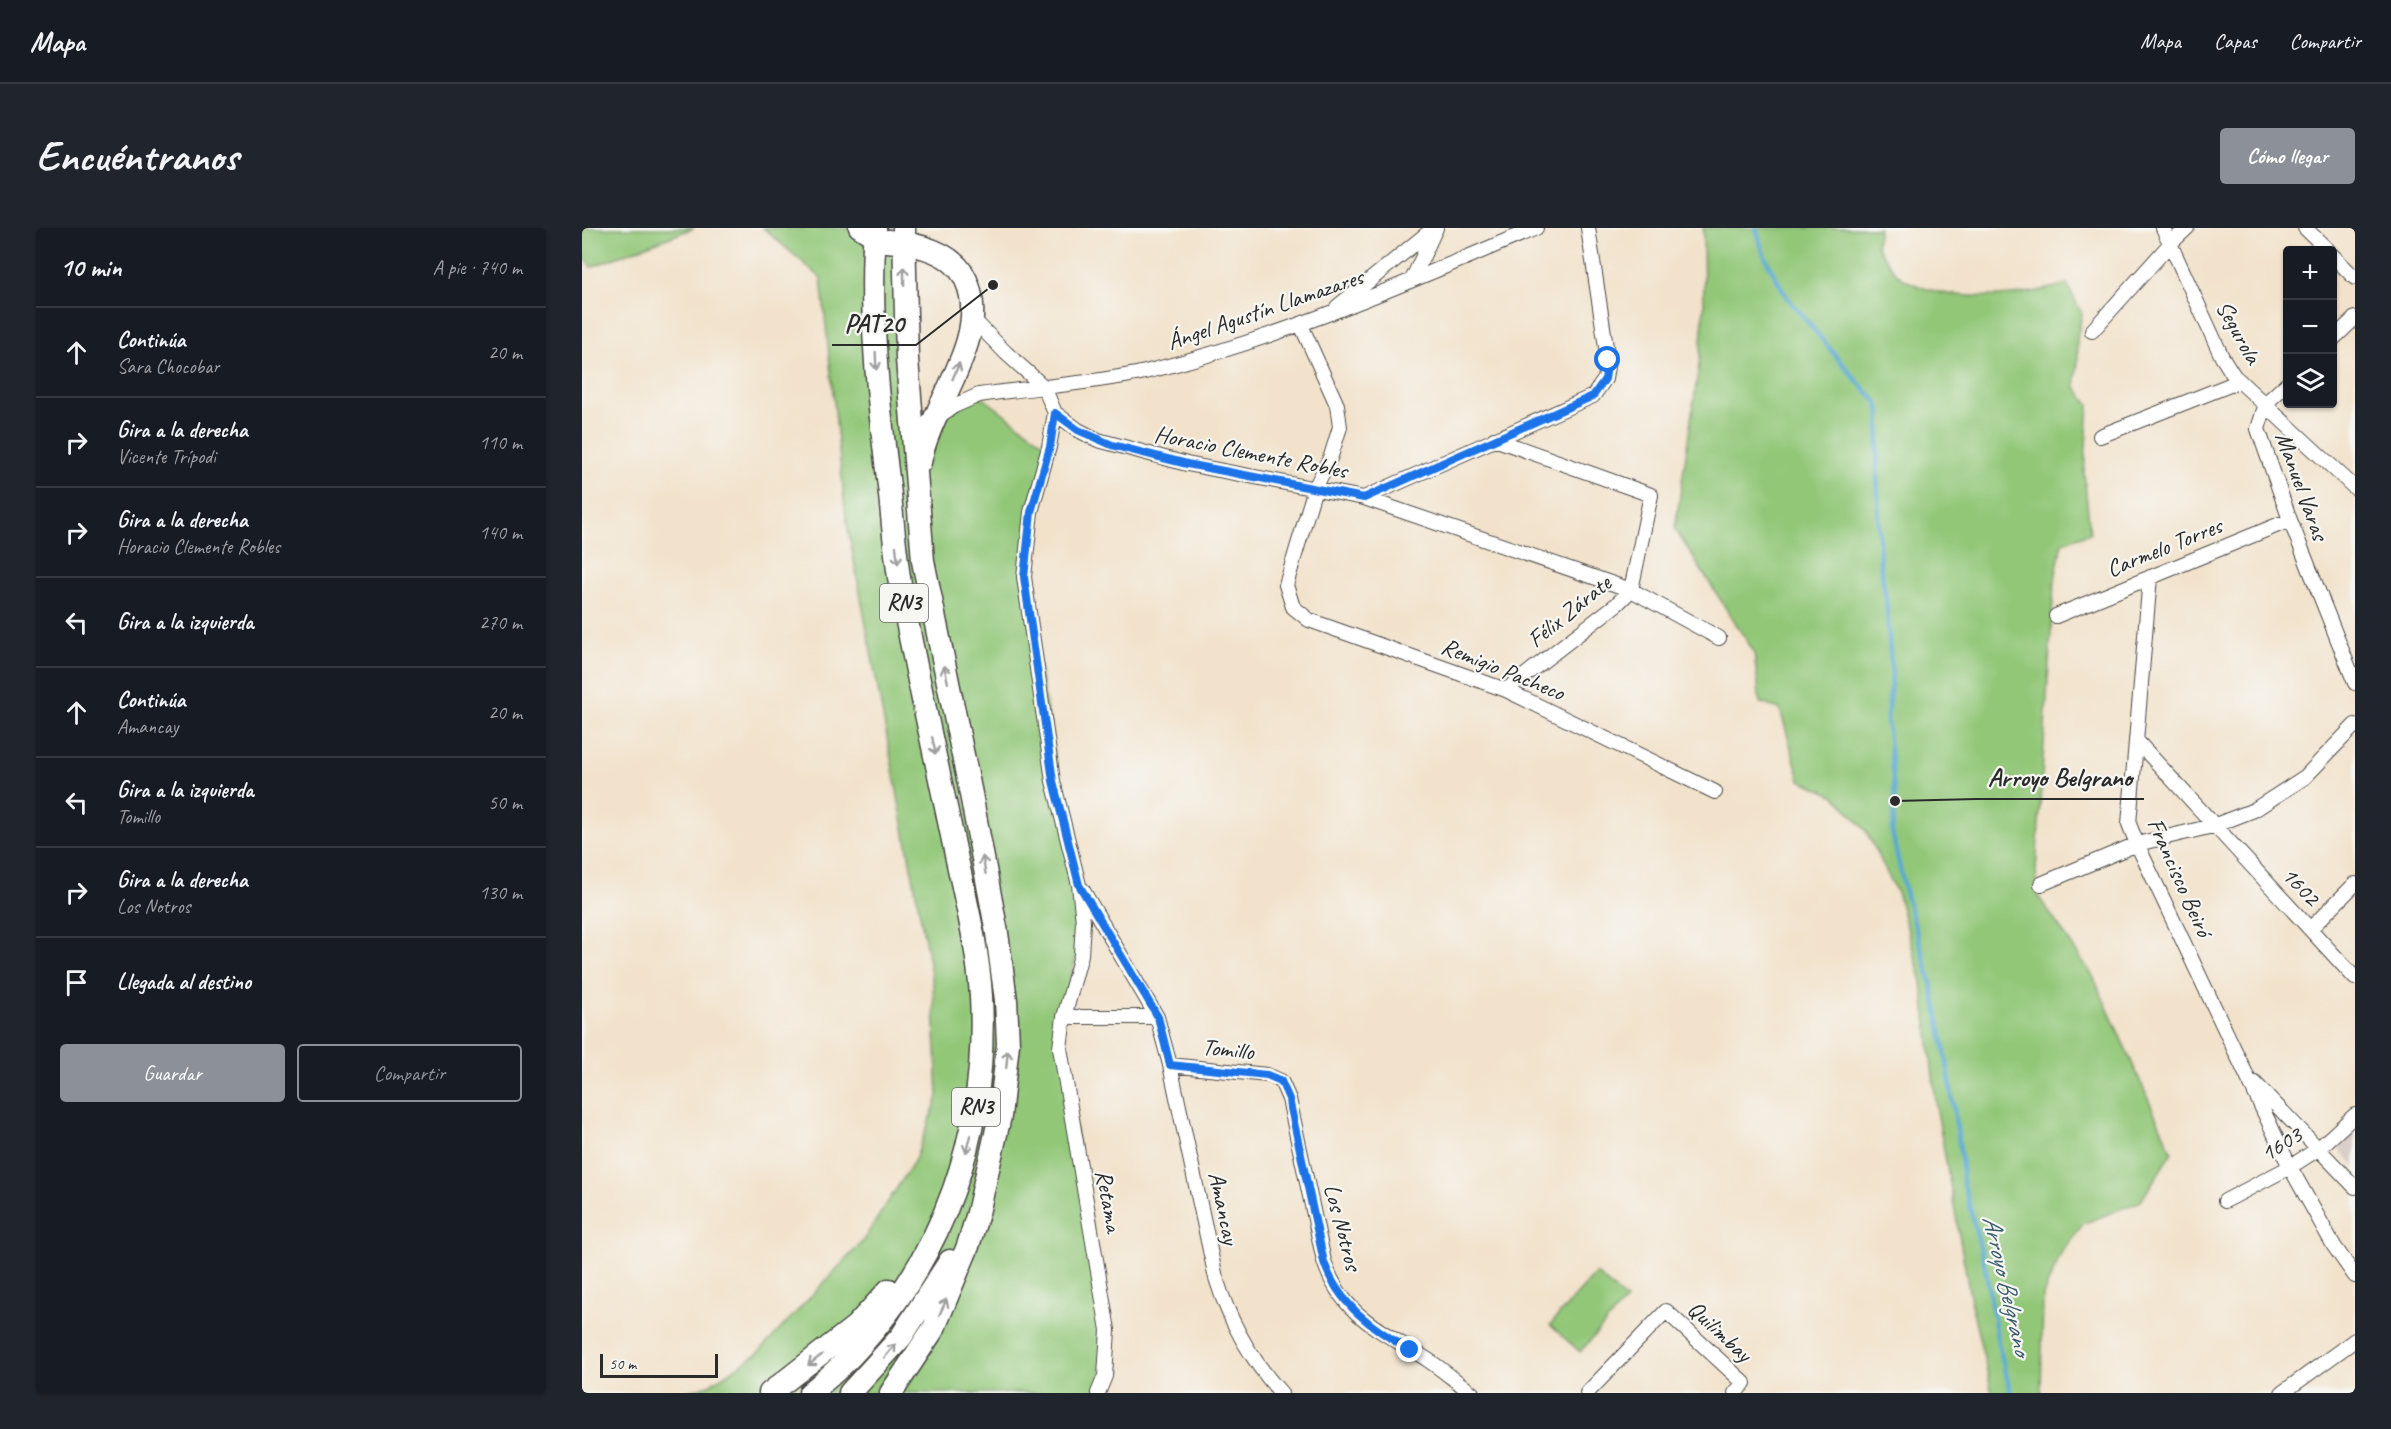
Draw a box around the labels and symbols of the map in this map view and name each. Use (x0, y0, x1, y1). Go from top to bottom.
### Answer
street label: Ángel Agustín Llamazares (1163, 261, 1369, 357)
one-way arrow (898, 267, 909, 287)
street label: Segurola (2209, 295, 2269, 370)
callout: PAT20 (832, 301, 916, 345)
text: PAT20 (844, 307, 906, 340)
route start (1594, 346, 1620, 372)
one-way arrow (870, 351, 882, 371)
one-way arrow (951, 362, 962, 380)
street label: Horacio Clemente Robles (1152, 419, 1352, 486)
street label: Manuel Varas (2269, 428, 2336, 547)
street label: Carmelo Torres (2102, 510, 2228, 584)
one-way arrow (891, 545, 902, 564)
street label: Félix Zárate (1521, 567, 1619, 654)
road number: RN3 (880, 584, 928, 622)
street label: Remigio Pacheco (1437, 631, 1570, 708)
one-way arrow (940, 665, 951, 684)
one-way arrow (929, 736, 940, 756)
callout: Arroyo Belgrano (1976, 755, 2144, 799)
text: Arroyo Belgrano (1988, 761, 2135, 794)
street label: Francisco Beiró (2141, 813, 2221, 944)
one-way arrow (978, 856, 989, 876)
street label: 1602 (2275, 860, 2328, 914)
street label: Tomillo (1201, 1031, 1257, 1067)
one-way arrow (1002, 1049, 1013, 1069)
road number: RN3 (952, 1088, 1000, 1126)
street label: 1603 (2255, 1119, 2309, 1168)
one-way arrow (962, 1134, 974, 1153)
street label: Retama (1089, 1168, 1130, 1237)
street label: Amancay (1202, 1169, 1247, 1249)
street label: Los Notros (1317, 1181, 1370, 1276)
water label: Arroyo Belgrano (1975, 1212, 2040, 1363)
street label: Quilimbay (1682, 1294, 1760, 1370)
one-way arrow (938, 1299, 950, 1317)
route end (1396, 1336, 1422, 1362)
one-way arrow (883, 1344, 897, 1359)
scale bar (600, 1351, 718, 1378)
one-way arrow (807, 1353, 823, 1366)

